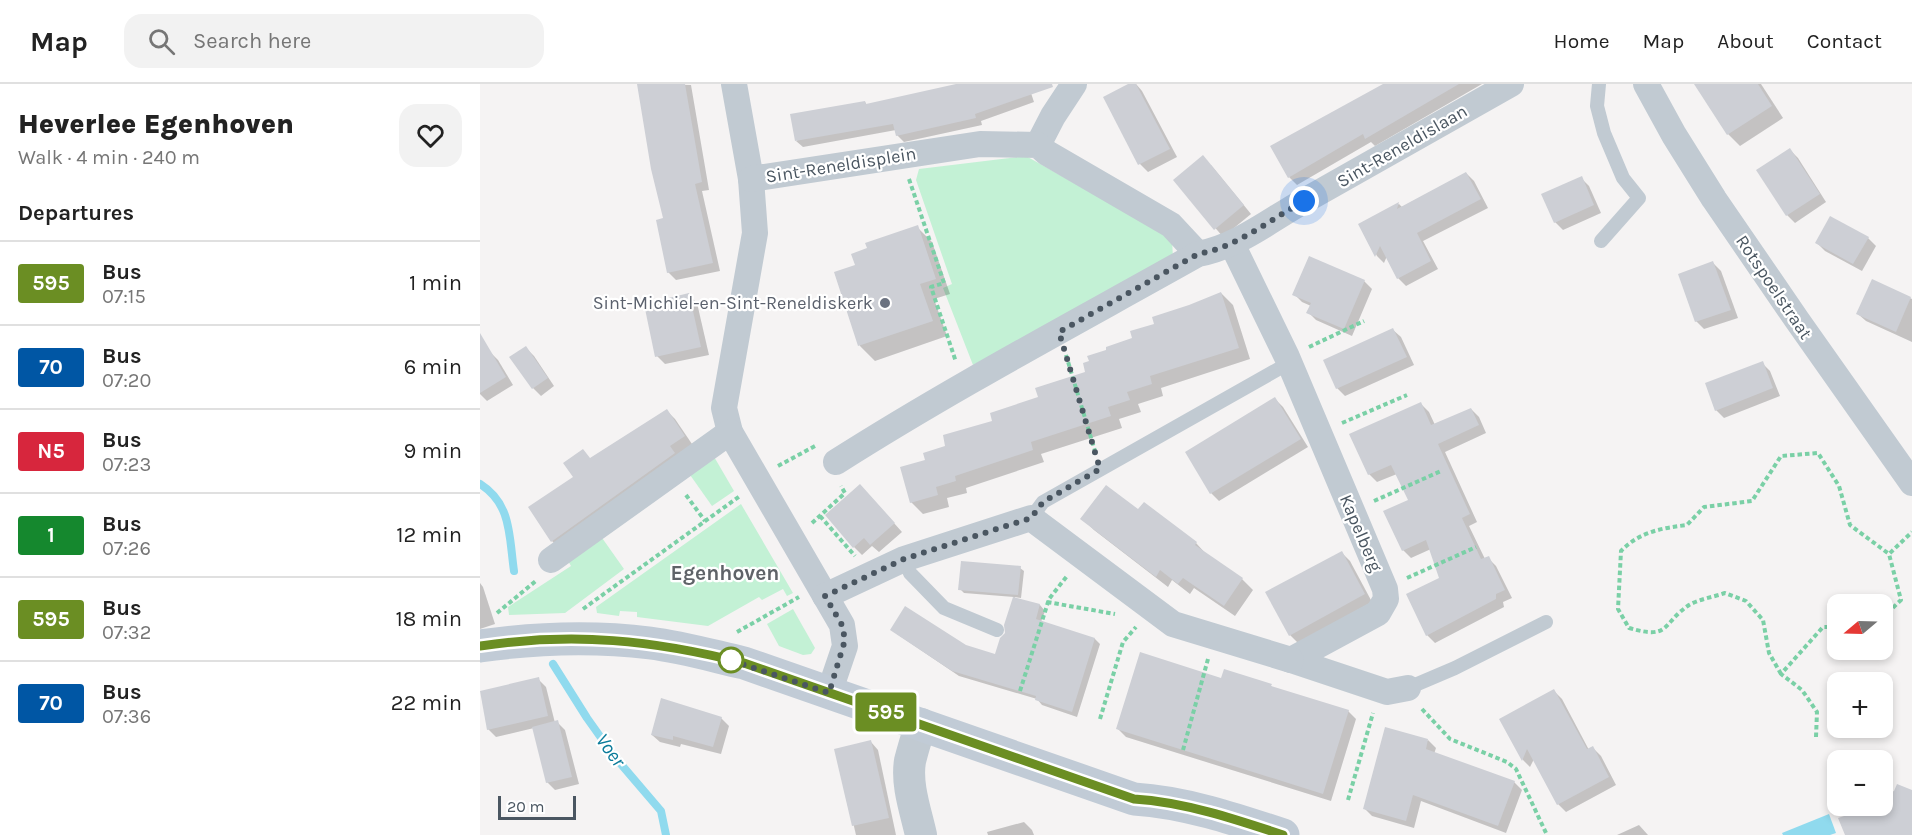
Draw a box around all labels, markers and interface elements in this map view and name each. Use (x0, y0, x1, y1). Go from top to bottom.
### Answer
search box (124, 14, 544, 68)
text: Map (30, 25, 88, 58)
icon: search (145, 25, 178, 58)
text: Search here (193, 28, 311, 54)
text: Home (1554, 29, 1610, 53)
text: Map (1643, 29, 1684, 53)
text: About (1717, 29, 1774, 53)
text: Contact (1807, 29, 1882, 53)
street label: Sint-Reneldislaan (1333, 100, 1471, 192)
button: heart (399, 104, 462, 167)
text: Heverlee Egenhoven (18, 107, 294, 140)
street label: Sint-Reneldisplein (764, 142, 918, 188)
text: Walk · 4 min · 240 m (18, 146, 200, 169)
your location (1289, 186, 1319, 216)
text: Departures (18, 200, 134, 226)
street label: Rotspoelstraat (1731, 231, 1817, 344)
text: Bus (102, 259, 142, 285)
text: 1 min (409, 270, 462, 296)
text: 595 (32, 271, 70, 295)
text: 07:15 (102, 285, 146, 308)
place label: Sint-Michiel-en-Sint-Reneldiskerk (593, 292, 873, 314)
marker: Sint-Michiel-en-Sint-Reneldiskerk (878, 296, 892, 310)
text: Bus (102, 343, 142, 369)
text: 6 min (404, 354, 462, 380)
text: 70 (39, 355, 63, 379)
text: 07:20 (102, 369, 151, 392)
text: Bus (102, 427, 142, 453)
text: 9 min (404, 438, 462, 464)
text: N5 (37, 439, 65, 463)
text: 07:23 (102, 453, 151, 476)
street label: Kapelberg (1335, 491, 1387, 575)
text: Bus (102, 511, 142, 537)
text: 12 min (396, 522, 462, 548)
text: 1 (47, 523, 55, 547)
text: 07:26 (102, 537, 151, 560)
district label: Egenhoven (671, 561, 779, 585)
north arrow (1827, 594, 1893, 660)
map controls (1827, 594, 1893, 816)
text: Bus (102, 595, 142, 621)
text: 18 min (396, 606, 462, 632)
text: 595 (32, 607, 70, 631)
text: 07:32 (102, 621, 151, 644)
unlabelled marker (718, 647, 744, 673)
button: + (1827, 672, 1893, 738)
text: Bus (102, 679, 142, 705)
text: 22 min (391, 690, 462, 716)
text: 70 (39, 691, 63, 715)
line badge: 595 (852, 692, 920, 732)
text: 595 (867, 700, 905, 724)
text: 07:36 (102, 705, 151, 728)
water label: Voer (591, 729, 631, 772)
button: − (1827, 750, 1893, 816)
scale bar (498, 793, 576, 820)
text: 20 m (507, 797, 545, 816)

